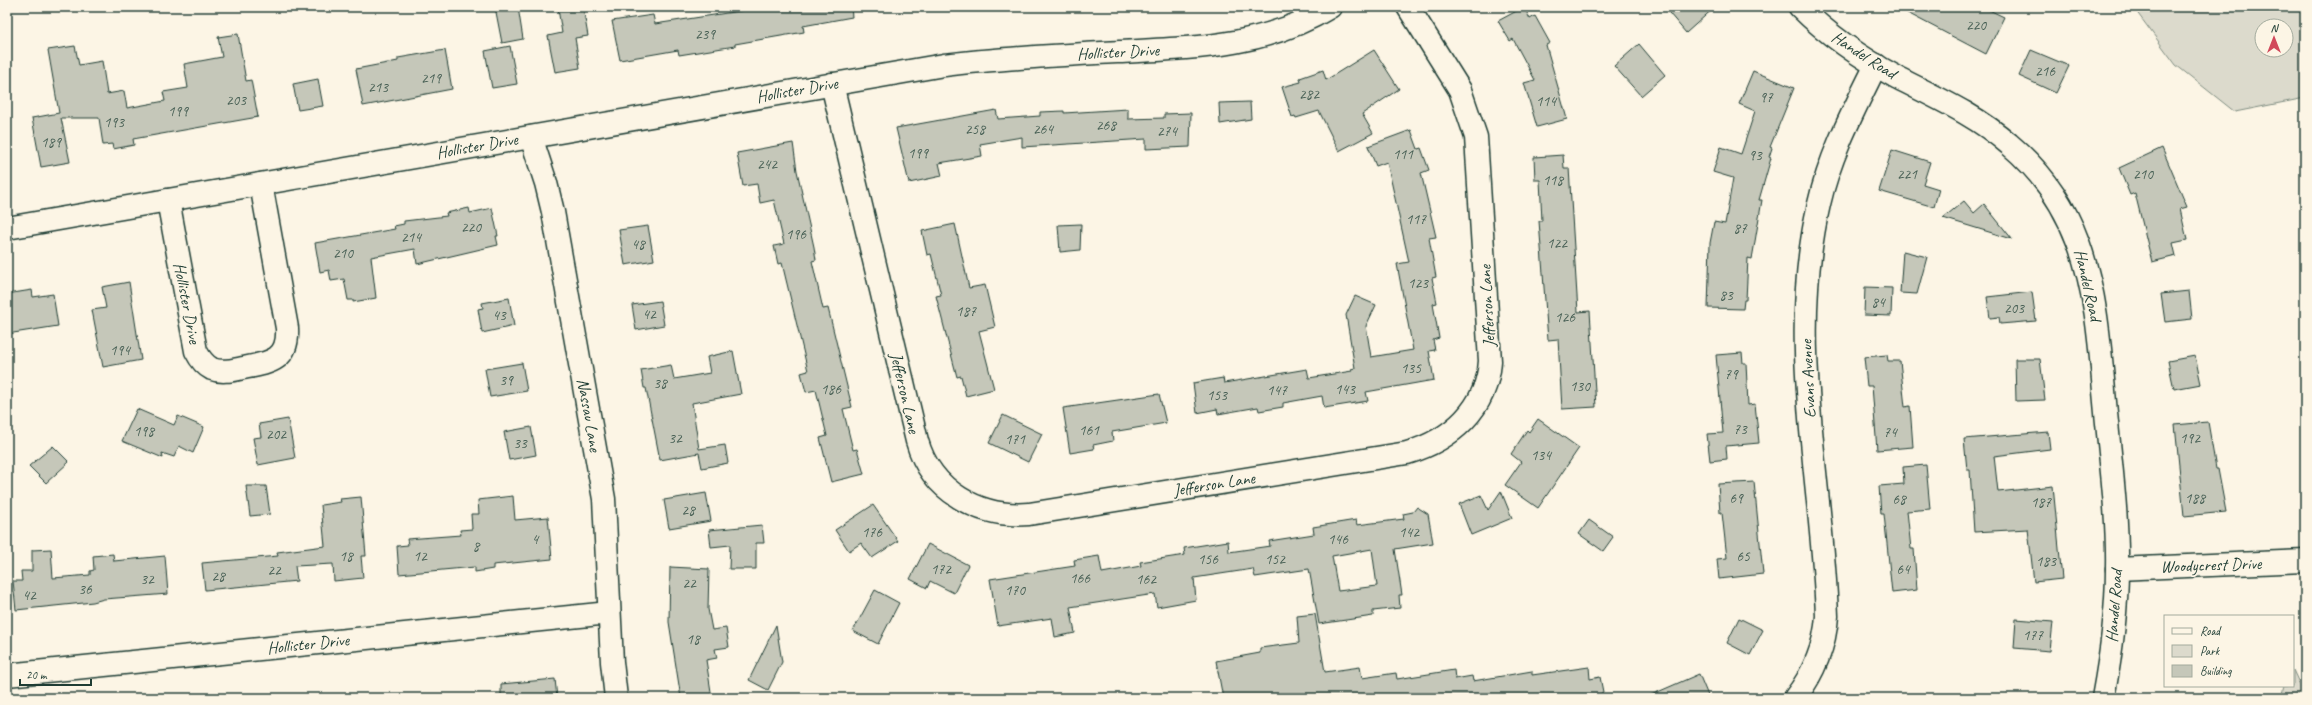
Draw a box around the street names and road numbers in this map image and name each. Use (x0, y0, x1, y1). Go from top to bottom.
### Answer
street label: Handel Road (1828, 26, 1902, 85)
street label: Hollister Drive (1076, 39, 1161, 65)
street label: Hollister Drive (755, 72, 841, 107)
street label: Hollister Drive (435, 128, 521, 163)
street label: Handel Road (2070, 247, 2107, 325)
street label: Hollister Drive (169, 261, 205, 347)
street label: Jefferson Lane (1474, 263, 1500, 349)
street label: Evans Avenue (1795, 338, 1821, 419)
street label: Jefferson Lane (885, 350, 925, 437)
street label: Nassau Lane (572, 377, 606, 455)
street label: Jefferson Lane (1171, 467, 1258, 501)
street label: Woodycrest Drive (2160, 553, 2263, 577)
street label: Handel Road (2101, 567, 2127, 643)
street label: Hollister Drive (266, 629, 351, 659)

